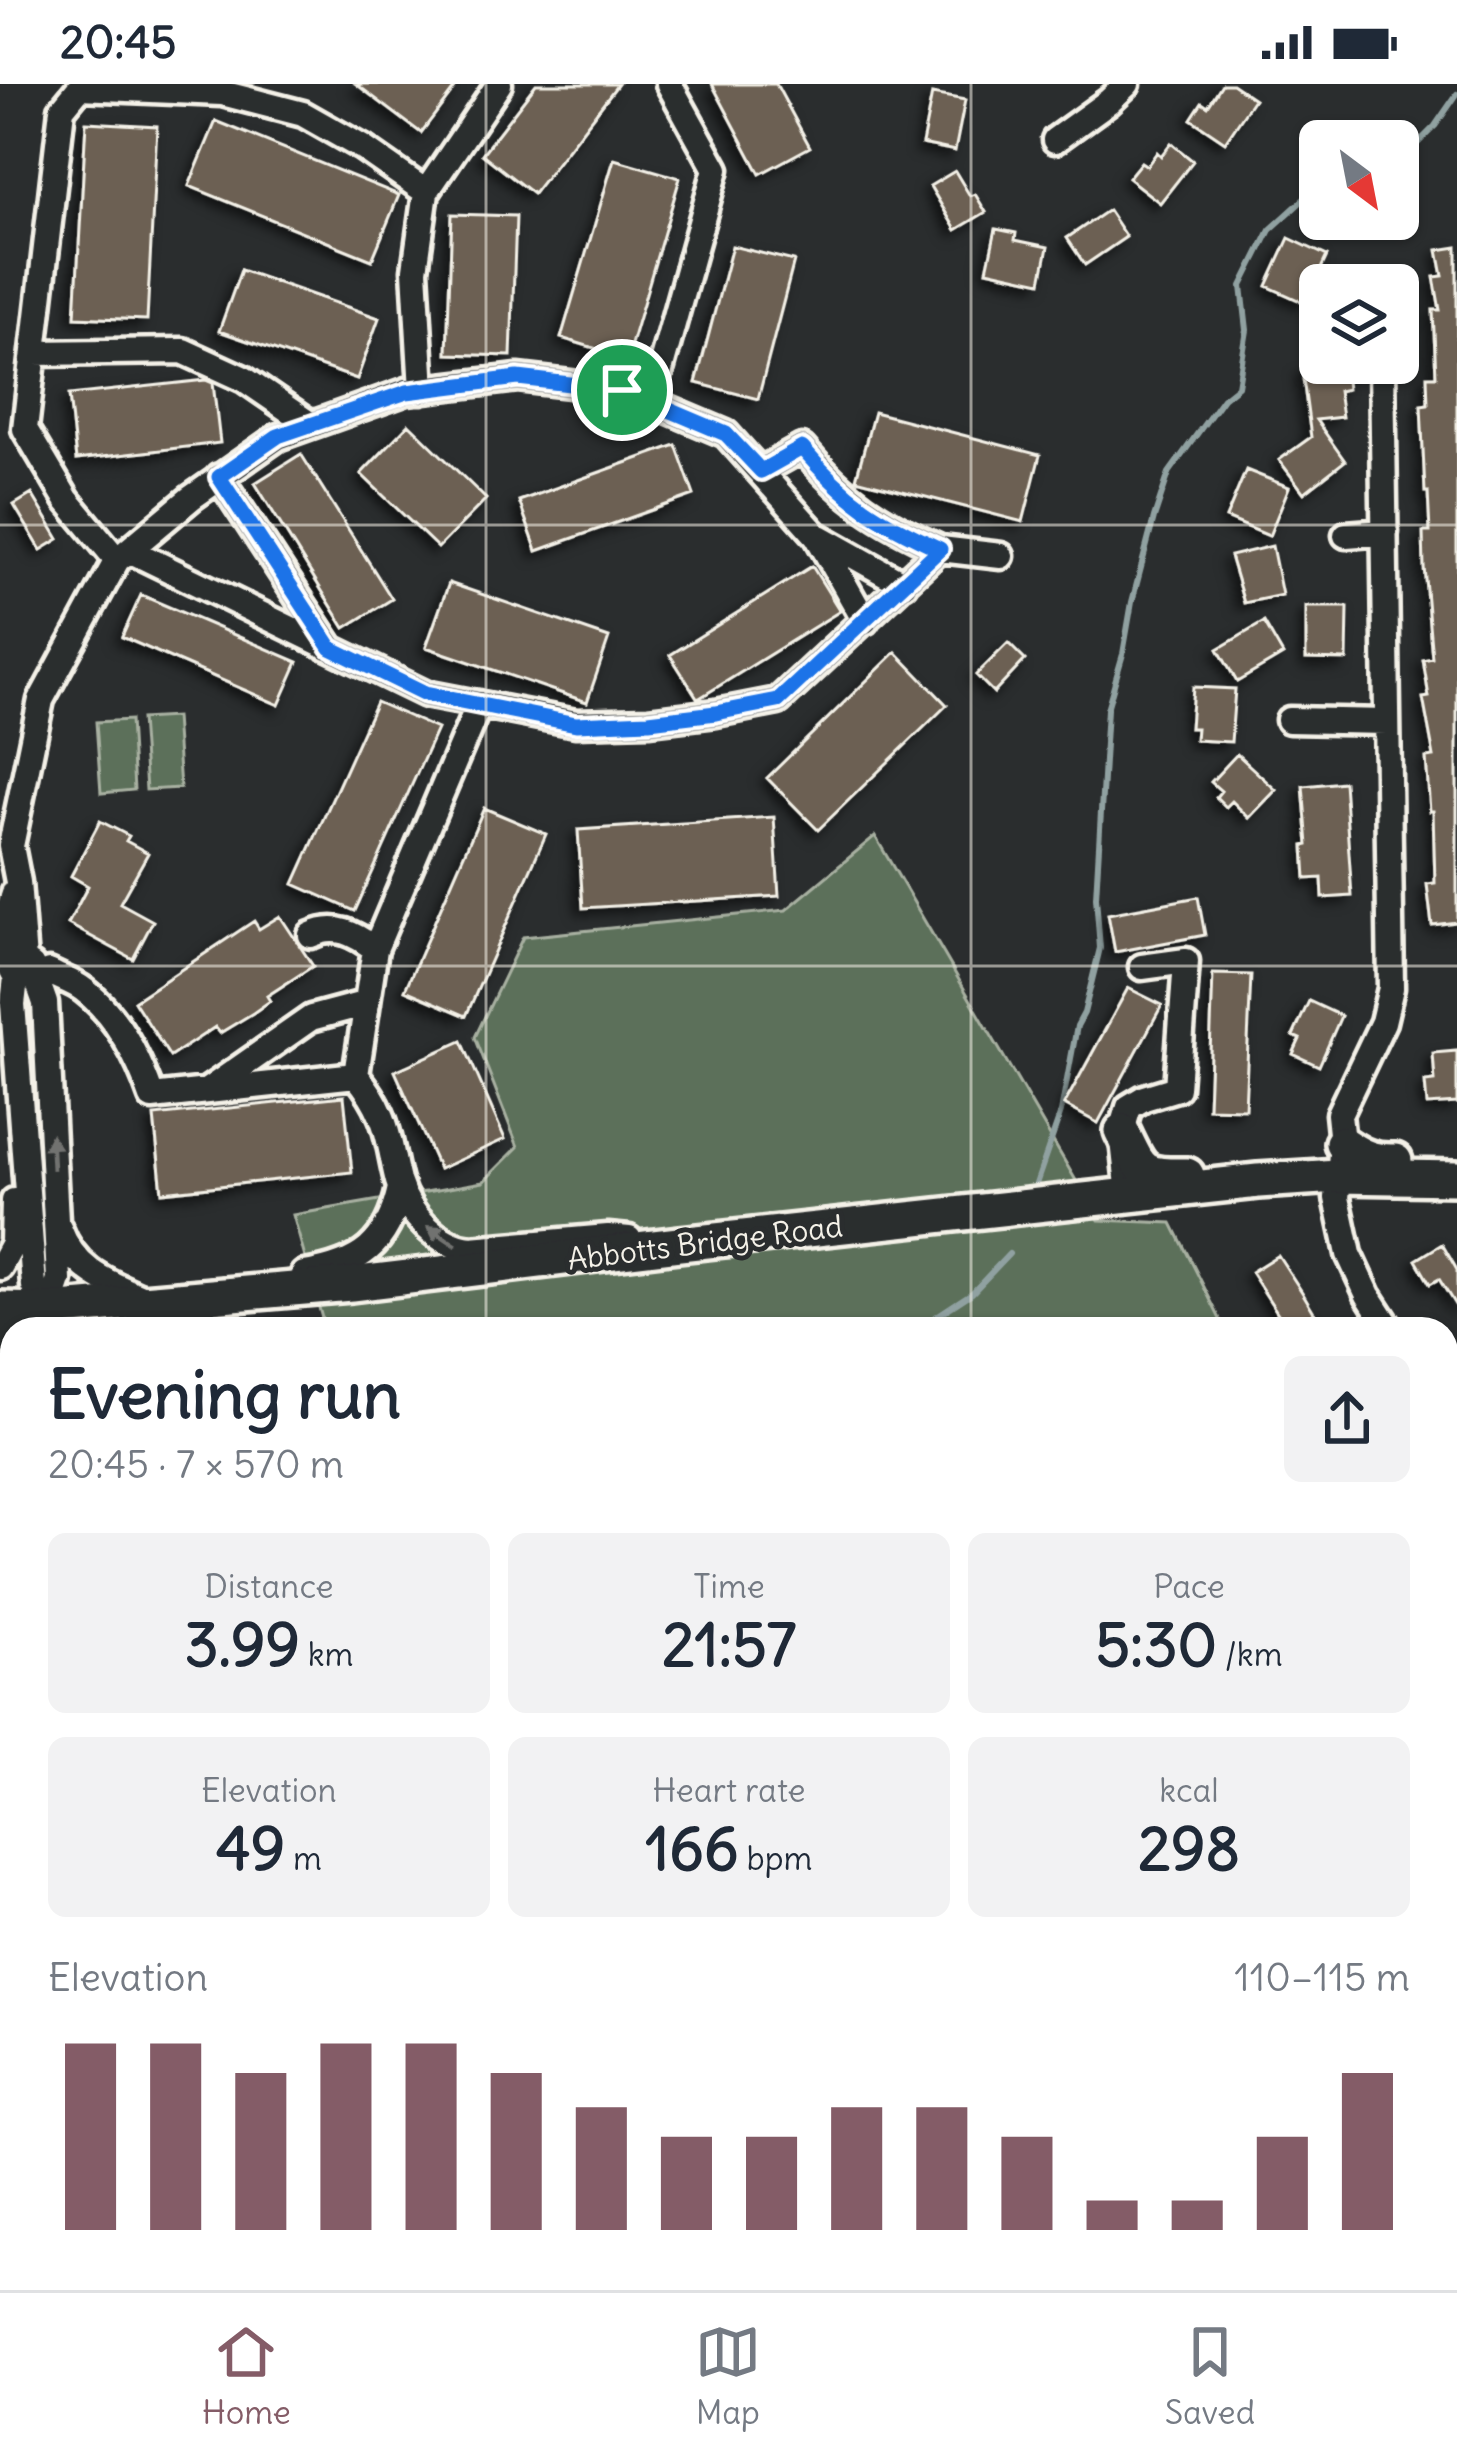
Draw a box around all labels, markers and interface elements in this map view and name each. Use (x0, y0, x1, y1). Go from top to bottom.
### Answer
text: 20:45 (60, 14, 176, 70)
north arrow (1299, 120, 1419, 240)
map controls (1299, 120, 1419, 384)
button: layers (1299, 264, 1419, 384)
pin (571, 339, 673, 441)
icon: arrive (589, 357, 655, 423)
one-way arrow (42, 1132, 61, 1170)
street label: Abbotts Bridge Road (565, 1206, 845, 1278)
one-way arrow (425, 1225, 458, 1247)
text: Evening run (48, 1353, 401, 1436)
button: share (1284, 1356, 1410, 1482)
text: 20:45 · 7 × 570 m (48, 1440, 344, 1489)
text: Distance (205, 1565, 333, 1607)
text: Time (693, 1565, 765, 1607)
text: Pace (1153, 1565, 1225, 1607)
text: 3.99 (184, 1607, 300, 1682)
text: 21:57 (662, 1607, 796, 1682)
text: 5:30 (1095, 1607, 1217, 1682)
text: km (300, 1633, 354, 1675)
text: /km (1217, 1633, 1283, 1675)
text: Elevation (201, 1769, 337, 1811)
text: Heart rate (652, 1769, 806, 1811)
text: kcal (1159, 1769, 1219, 1811)
text: 49 (216, 1811, 285, 1886)
text: 166 (646, 1811, 739, 1886)
text: 298 (1138, 1811, 1240, 1886)
text: m (285, 1837, 322, 1879)
text: bpm (739, 1837, 812, 1879)
text: Elevation (48, 1953, 208, 2002)
text: 110–115 m (1234, 1953, 1410, 2002)
tab: Home (202, 2319, 291, 2433)
tab: Map (695, 2319, 761, 2433)
tab: Saved (1165, 2319, 1255, 2433)

